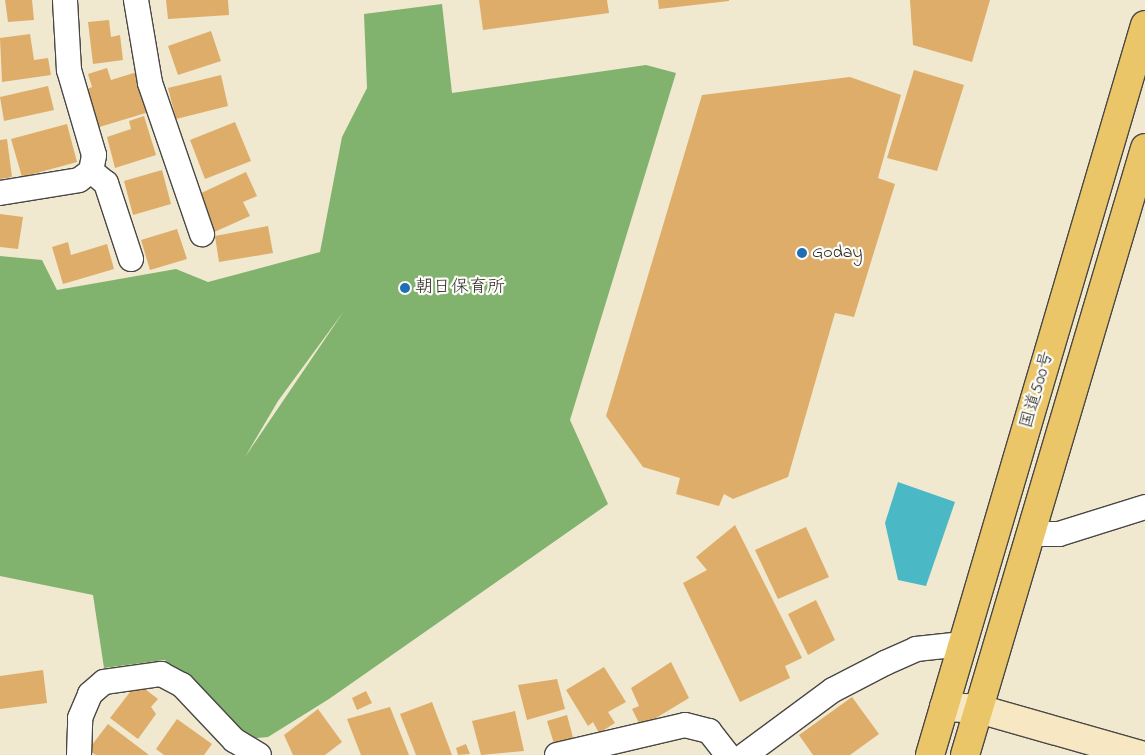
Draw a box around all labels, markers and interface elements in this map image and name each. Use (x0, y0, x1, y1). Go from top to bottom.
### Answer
place label: Goday (812, 242, 862, 264)
marker: Goday (796, 247, 808, 259)
place label: 朝日保育所 (415, 277, 505, 299)
marker: 朝日保育所 (399, 282, 411, 294)
street label: 国道500号 (1017, 349, 1059, 431)

